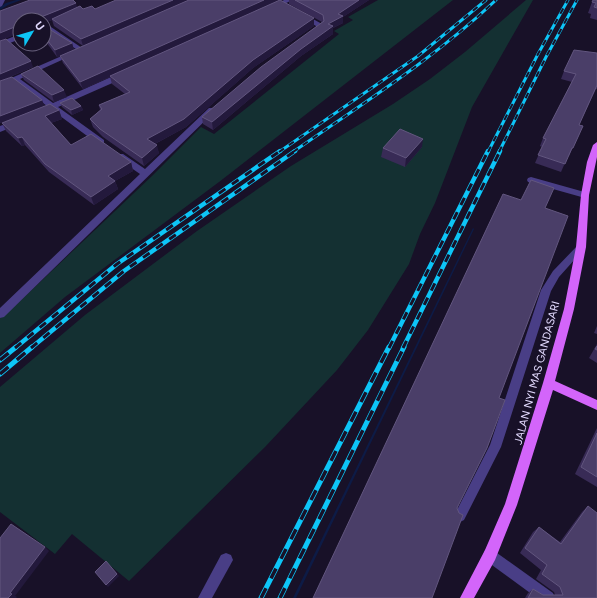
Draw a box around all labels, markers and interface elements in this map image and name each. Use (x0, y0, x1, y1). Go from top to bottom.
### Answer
north arrow (12, 12, 52, 52)
text: U (32, 19, 47, 33)
street label: JALAN NYI MAS GANDASARI (512, 300, 562, 446)

